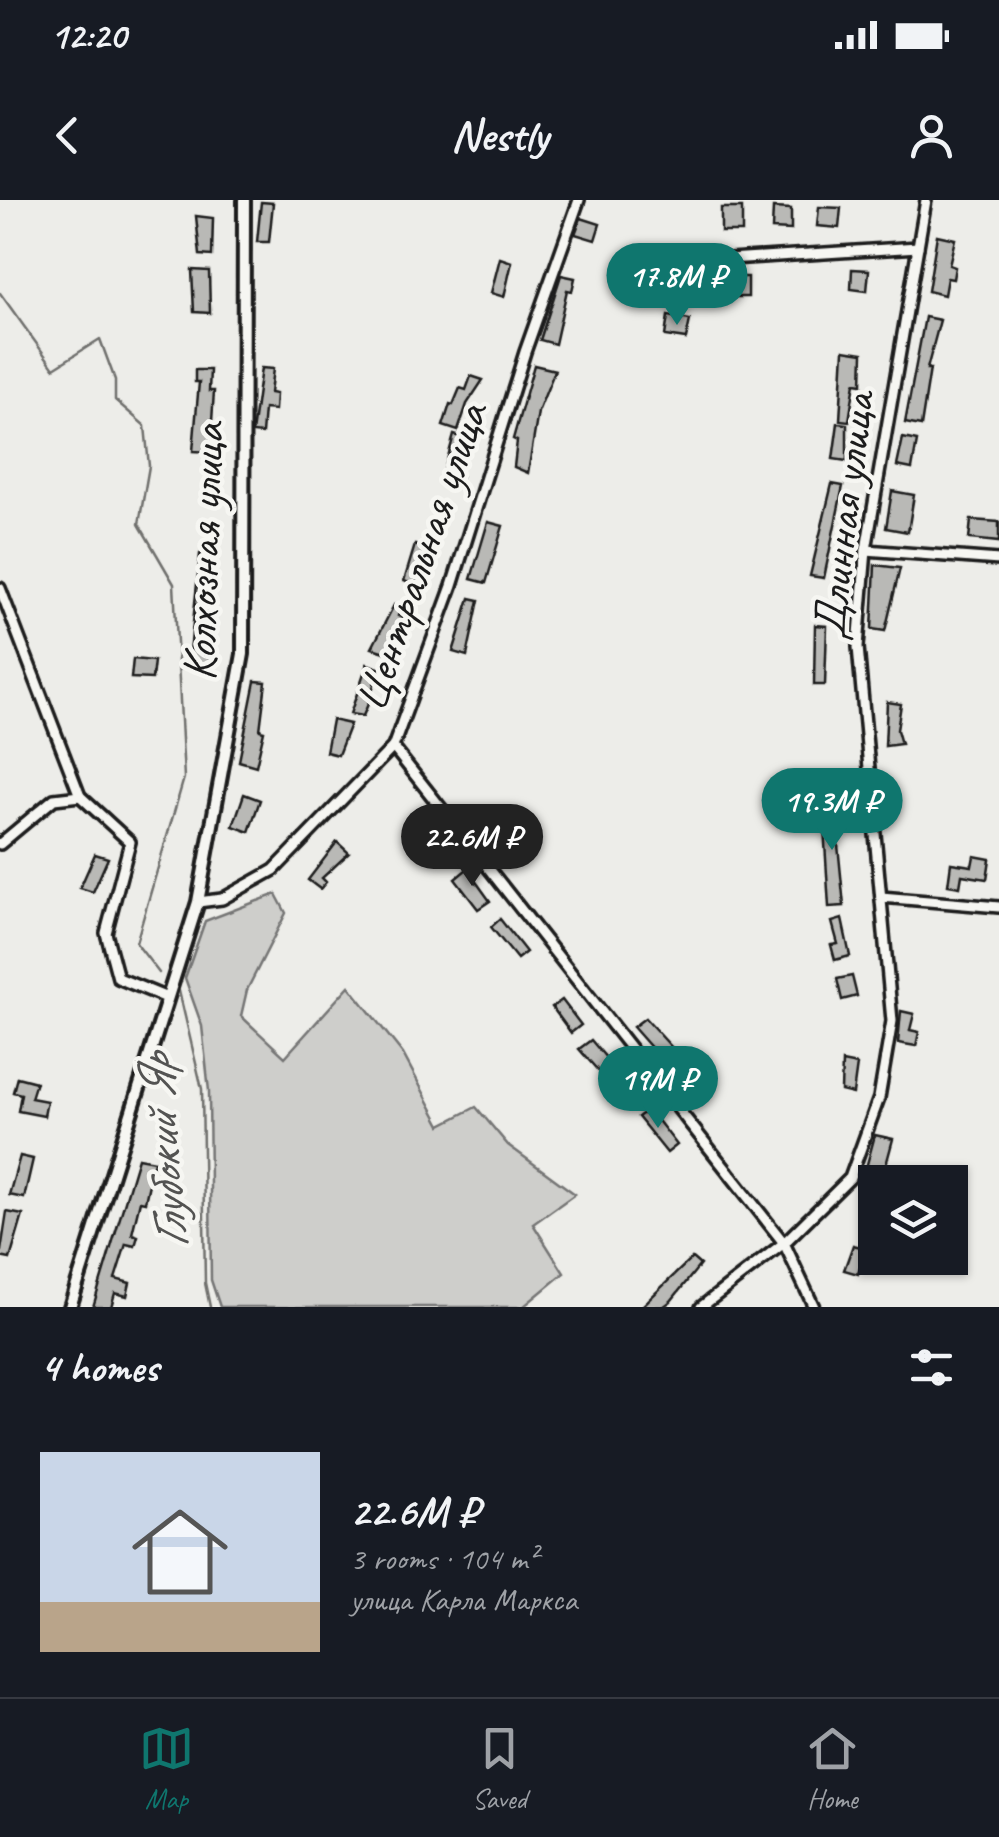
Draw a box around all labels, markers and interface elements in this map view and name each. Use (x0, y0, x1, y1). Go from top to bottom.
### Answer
text: 12:20 (50, 12, 126, 59)
text: Nestly (451, 107, 548, 164)
icon: back (40, 108, 95, 163)
icon: person (904, 108, 959, 163)
pin: 17.8M ₽ (585, 243, 769, 328)
text: 17.8M ₽ (628, 255, 726, 296)
street label: Длинная улица (798, 385, 888, 643)
street label: Центральная улица (339, 392, 502, 719)
street label: Колхозная улица (169, 419, 238, 682)
pin: 19.3M ₽ (740, 768, 924, 853)
text: 19.3M ₽ (784, 780, 880, 821)
pin: 22.6M ₽ (380, 804, 564, 889)
text: 22.6M ₽ (423, 816, 521, 857)
water label: Глубокий Яр (123, 1046, 203, 1252)
pin: 19M ₽ (588, 1046, 728, 1131)
text: 19M ₽ (620, 1058, 696, 1099)
map controls (858, 1165, 968, 1275)
button: layers (858, 1165, 968, 1275)
icon: filters (904, 1340, 959, 1395)
text: 4 homes (40, 1341, 159, 1394)
text: 22.6M ₽ (350, 1485, 478, 1538)
icon: home (120, 1492, 240, 1612)
text: 3 rooms · 104 m² (350, 1538, 537, 1579)
text: улица Карла Маркса (350, 1579, 577, 1620)
tab: Map (139, 1721, 194, 1816)
tab: Saved (472, 1721, 527, 1816)
tab: Home (805, 1721, 860, 1816)

